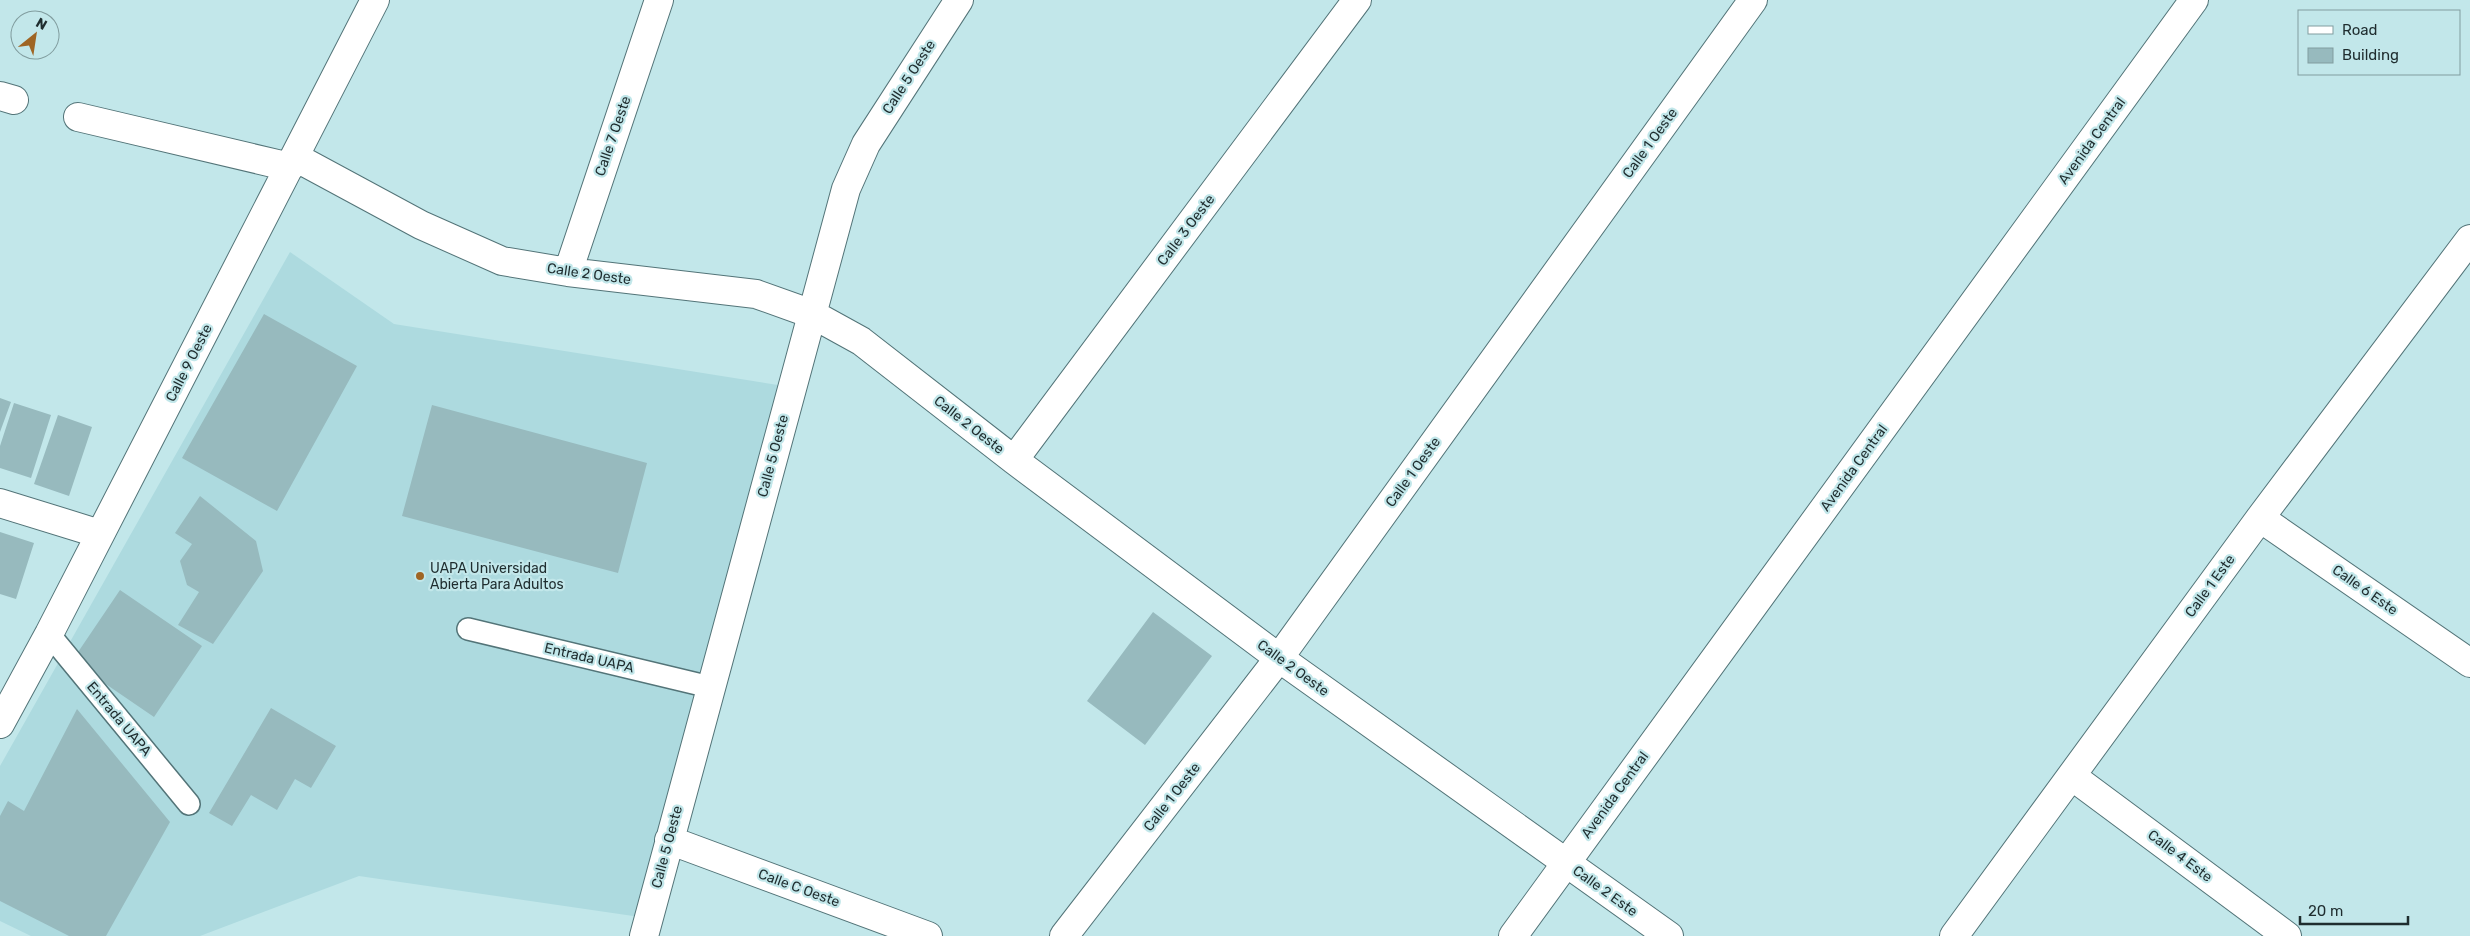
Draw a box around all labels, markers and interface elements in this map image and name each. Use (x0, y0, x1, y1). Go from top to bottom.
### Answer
north arrow (10, 10, 60, 60)
legend (2298, 10, 2460, 75)
text: N (33, 14, 50, 34)
text: Road (2342, 21, 2378, 39)
street label: Calle 5 Oeste (879, 37, 939, 117)
text: Building (2342, 46, 2399, 64)
street label: Calle 7 Oeste (591, 94, 635, 178)
street label: Avenida Central (2055, 94, 2129, 188)
street label: Calle 1 Oeste (1619, 105, 1681, 181)
street label: Calle 3 Oeste (1154, 191, 1218, 269)
street label: Calle 2 Oeste (546, 260, 632, 288)
street label: Calle 9 Oeste (162, 321, 216, 405)
street label: Calle 2 Oeste (930, 392, 1008, 458)
street label: Calle 5 Oeste (754, 413, 792, 499)
street label: Avenida Central (1817, 421, 1891, 515)
street label: Calle 1 Oeste (1382, 434, 1444, 510)
street label: Calle 1 Este (2182, 551, 2239, 621)
place label: UAPA Universidad Abierta Para Adultos (430, 560, 564, 593)
street label: Calle 6 Este (2329, 561, 2401, 619)
marker: UAPA Universidad Abierta Para Adultos (414, 570, 426, 582)
street label: Calle 2 Oeste (1254, 636, 1332, 700)
street label: Entrada UAPA (542, 639, 636, 677)
street label: Entrada UAPA (83, 678, 155, 760)
street label: Avenida Central (1578, 748, 1652, 842)
street label: Calle 1 Oeste (1140, 759, 1204, 835)
street label: Calle 5 Oeste (648, 804, 686, 890)
street label: Calle 4 Este (2144, 826, 2216, 886)
street label: Calle 2 Este (1569, 862, 1641, 920)
street label: Calle C Oeste (756, 865, 842, 911)
scale bar (2300, 894, 2408, 926)
text: 20 m (2308, 902, 2343, 920)

